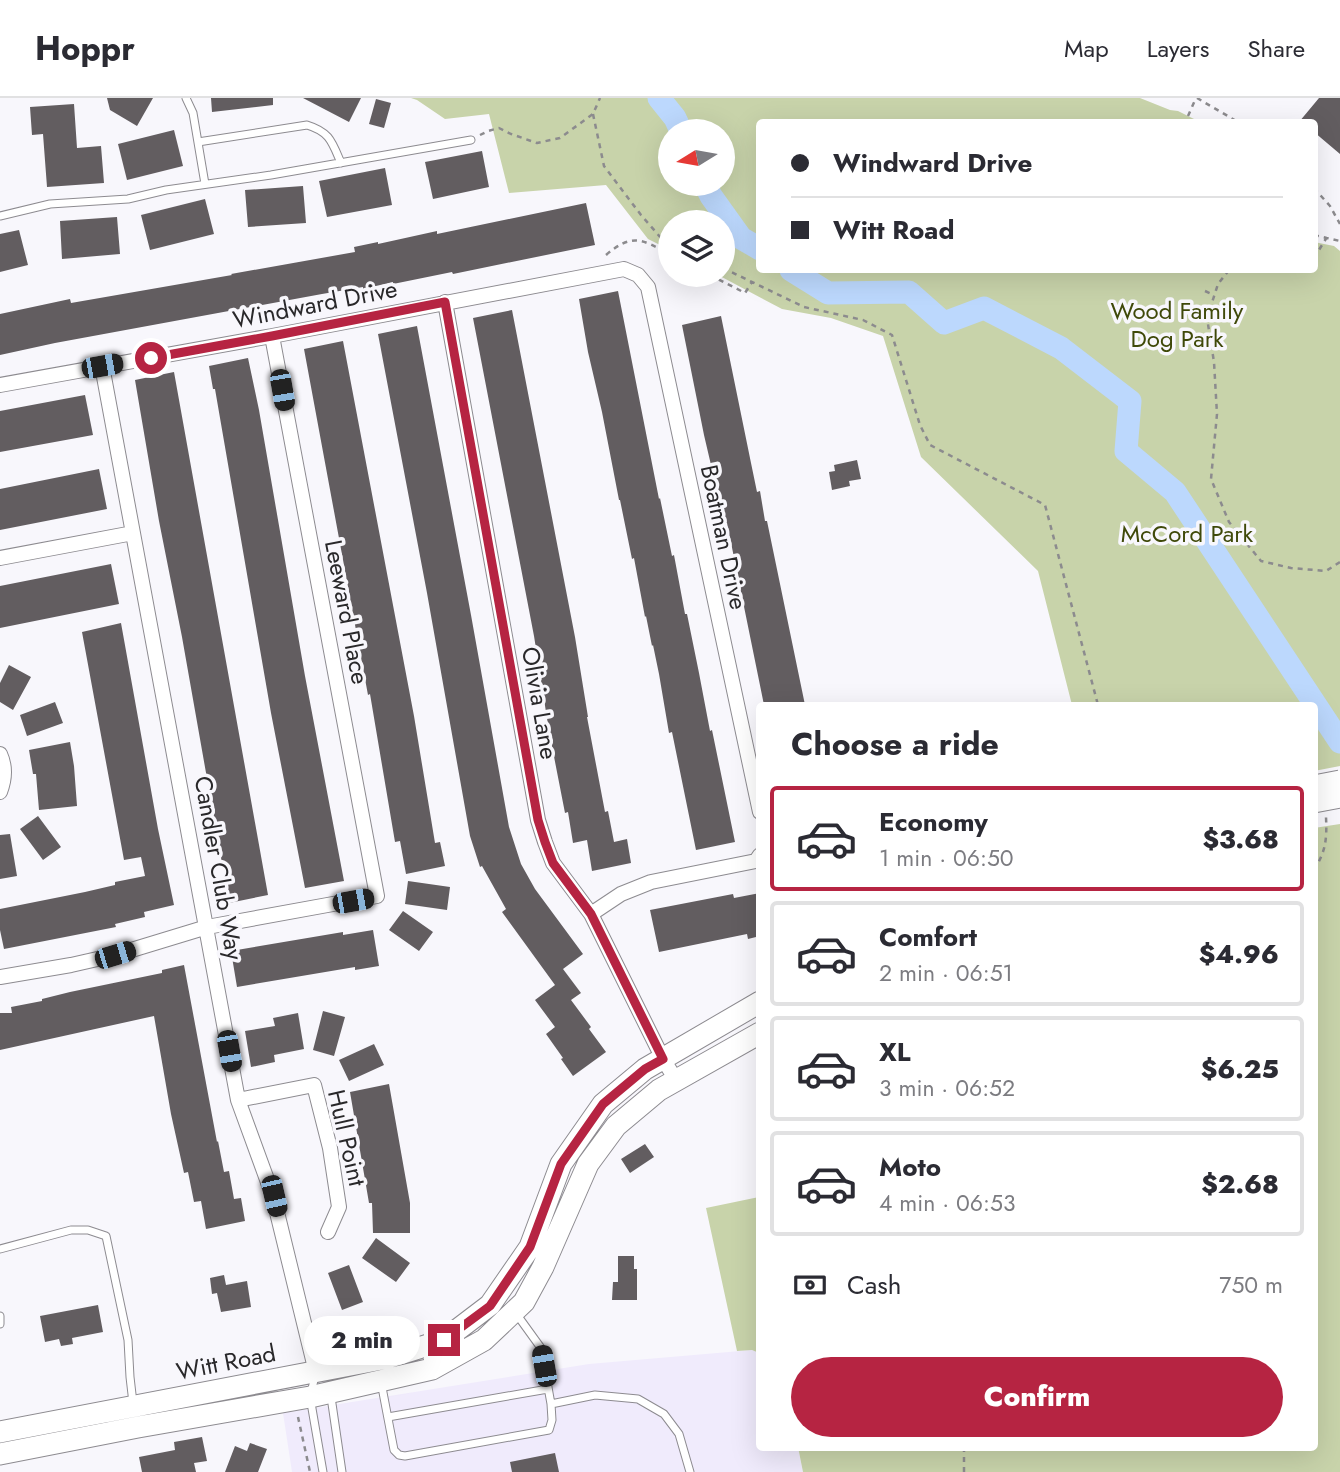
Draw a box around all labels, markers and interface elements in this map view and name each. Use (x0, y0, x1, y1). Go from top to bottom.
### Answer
text: Hoppr (35, 25, 135, 72)
text: Map (1064, 31, 1109, 66)
text: Layers (1147, 31, 1209, 66)
text: Share (1247, 31, 1305, 66)
north arrow (658, 119, 735, 196)
map controls (658, 119, 735, 287)
text: Windward Drive (833, 144, 1032, 182)
button: layers (658, 210, 735, 287)
text: Witt Road (833, 211, 954, 249)
street label: Windward Drive (230, 271, 400, 337)
park label: Wood Family Dog Park (1111, 293, 1244, 356)
route start (135, 342, 167, 374)
car (80, 352, 125, 380)
car (269, 367, 296, 413)
street label: Boatman Drive (692, 461, 756, 613)
park label: McCord Park (1121, 516, 1254, 551)
street label: Leeward Place (316, 537, 378, 687)
street label: Olivia Lane (513, 644, 567, 762)
text: Choose a ride (791, 721, 999, 767)
street label: Candler Club Way (186, 773, 252, 963)
text: Economy (879, 803, 988, 841)
icon: car (795, 807, 858, 870)
text: $3.68 (1203, 820, 1279, 858)
text: 1 min · 06:50 (879, 841, 1014, 875)
car (331, 887, 376, 915)
text: Comfort (879, 918, 977, 956)
icon: car (795, 922, 858, 985)
text: $4.96 (1199, 935, 1279, 973)
car (92, 939, 139, 971)
text: 2 min · 06:51 (879, 956, 1013, 990)
car (216, 1028, 243, 1074)
text: XL (879, 1033, 911, 1071)
icon: car (795, 1037, 858, 1100)
text: $6.25 (1201, 1050, 1279, 1088)
text: 3 min · 06:52 (879, 1071, 1015, 1105)
street label: Hull Point (319, 1086, 375, 1190)
text: Moto (879, 1148, 941, 1186)
icon: car (795, 1152, 858, 1215)
text: $2.68 (1201, 1165, 1279, 1203)
car (260, 1173, 289, 1219)
text: 4 min · 06:53 (879, 1186, 1015, 1220)
icon: cash (791, 1266, 829, 1304)
text: Cash (847, 1266, 901, 1304)
text: 750 m (1219, 1268, 1283, 1302)
callout: 2 min (304, 1316, 420, 1364)
text: 2 min (331, 1323, 393, 1357)
route end (428, 1324, 460, 1356)
street label: Witt Road (173, 1335, 279, 1389)
car (531, 1343, 558, 1389)
button: Confirm (791, 1357, 1283, 1437)

